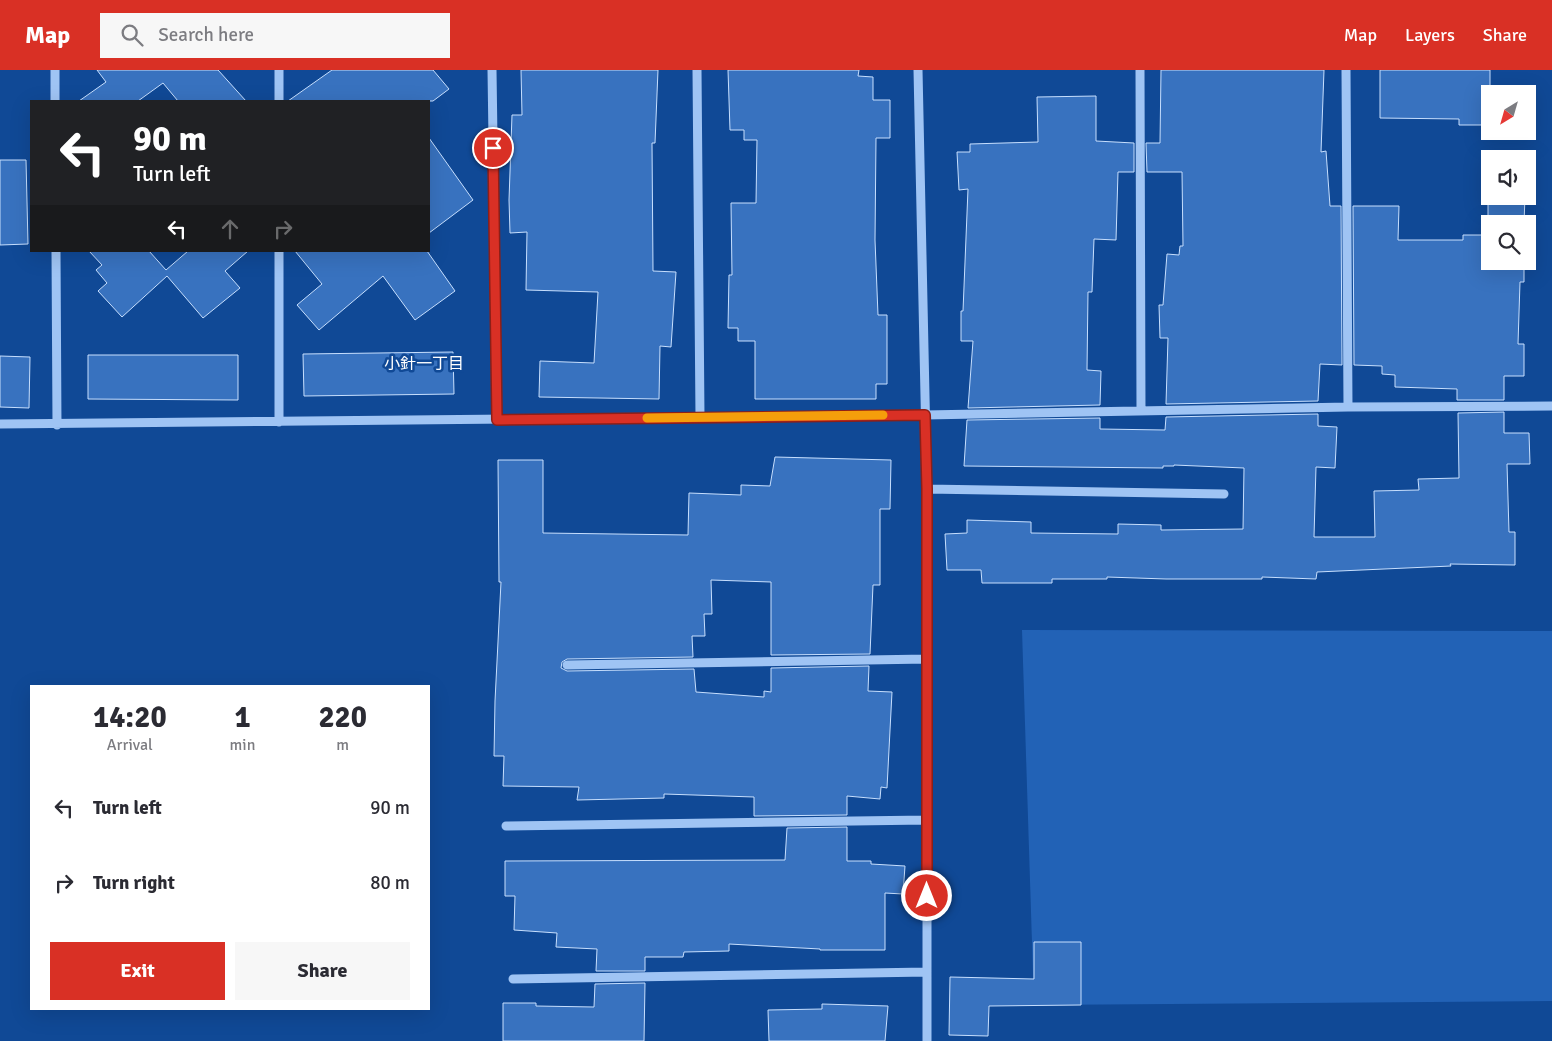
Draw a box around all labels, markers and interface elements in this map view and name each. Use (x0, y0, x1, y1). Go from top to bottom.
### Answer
search box (100, 13, 450, 58)
text: Map (25, 20, 70, 50)
icon: search (118, 21, 146, 49)
text: Search here (158, 23, 254, 47)
text: Map (1344, 24, 1377, 46)
text: Layers (1405, 24, 1455, 46)
text: Share (1483, 24, 1527, 46)
north arrow (1481, 85, 1536, 140)
map controls (1481, 85, 1536, 270)
text: 90 m (133, 117, 207, 160)
icon: left (50, 120, 115, 185)
pin (472, 127, 514, 169)
icon: arrive (479, 134, 507, 162)
button: sound (1481, 150, 1536, 205)
text: Turn left (133, 160, 211, 187)
icon: left (163, 215, 191, 243)
icon: ahead (216, 215, 244, 243)
icon: right (269, 215, 297, 243)
button: search (1481, 215, 1536, 270)
district label: 小針一丁目 (384, 354, 464, 374)
text: 14:20 (93, 699, 167, 736)
text: 1 (234, 699, 251, 736)
text: 220 (318, 699, 367, 736)
text: Arrival (107, 735, 153, 755)
text: min (230, 735, 255, 755)
text: m (336, 735, 349, 755)
icon: left (50, 794, 78, 822)
text: Turn left (93, 796, 162, 820)
text: 90 m (370, 796, 410, 820)
icon: right (50, 869, 78, 897)
position arrow (900, 869, 952, 921)
text: Turn right (93, 871, 175, 895)
text: 80 m (370, 871, 410, 895)
button: Exit (50, 942, 225, 1000)
button: Share (235, 942, 410, 1000)

